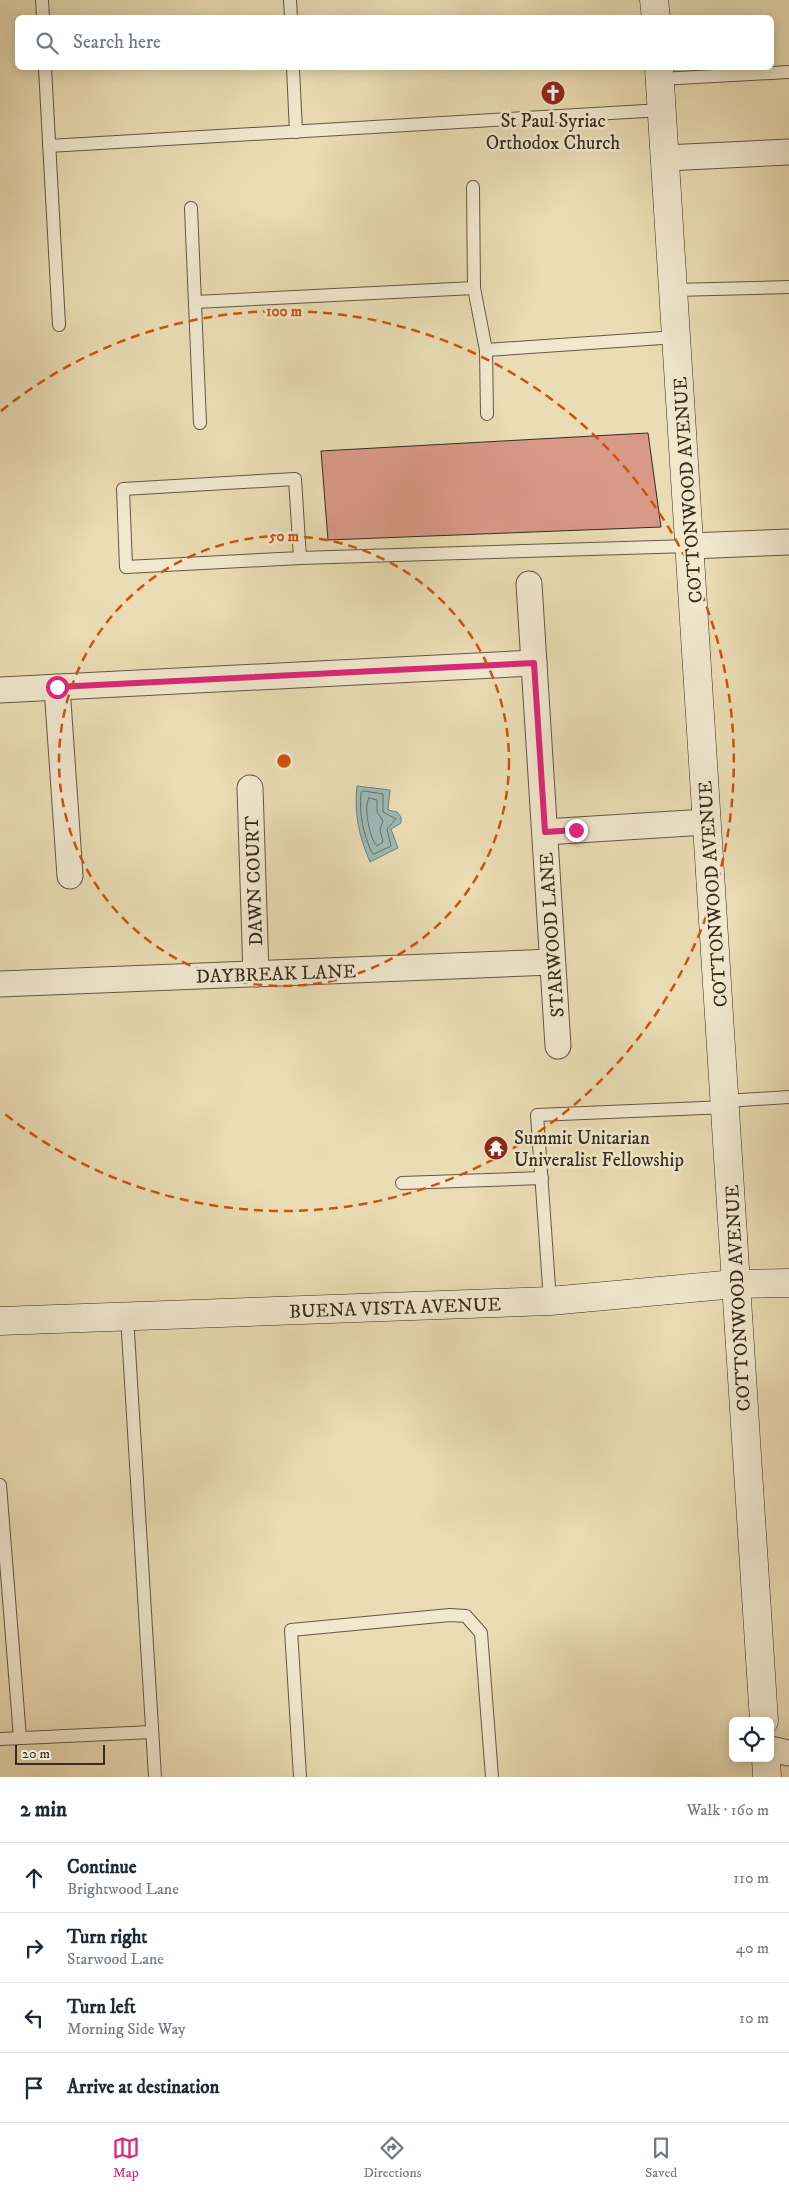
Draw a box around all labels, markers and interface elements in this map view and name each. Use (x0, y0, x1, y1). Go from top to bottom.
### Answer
search box (15, 15, 774, 70)
icon: search (33, 29, 61, 57)
text: Search here (73, 31, 161, 54)
church icon: St Paul Syriac Orthodox Church (540, 80, 566, 106)
place label: St Paul Syriac Orthodox Church (486, 110, 620, 155)
text: 100 m (266, 302, 303, 321)
street label: COTTONWOOD AVENUE (669, 376, 708, 604)
text: 50 m (268, 527, 300, 546)
route start (46, 676, 69, 699)
centre of rings (275, 752, 293, 770)
street label: COTTONWOOD AVENUE (694, 780, 733, 1008)
street label: DAWN COURT (241, 815, 268, 946)
route end (565, 819, 588, 842)
street label: STARWOOD LANE (535, 852, 570, 1018)
street label: DAYBREAK LANE (195, 960, 357, 989)
place label: Summit Unitarian Univeralist Fellowship (514, 1127, 684, 1172)
temple icon: Summit Unitarian Univeralist Fellowship (483, 1135, 509, 1161)
street label: COTTONWOOD AVENUE (721, 1184, 756, 1412)
street label: BUENA VISTA AVENUE (289, 1293, 501, 1324)
map controls (729, 1717, 774, 1762)
button: locate (729, 1717, 774, 1762)
scale bar (15, 1742, 105, 1765)
text: 20 m (22, 1745, 50, 1763)
text: 2 min (20, 1797, 67, 1823)
text: Walk · 160 m (687, 1800, 769, 1820)
text: Continue (67, 1856, 137, 1879)
icon: ahead (20, 1864, 48, 1892)
text: 110 m (733, 1868, 769, 1888)
text: Brightwood Lane (67, 1879, 179, 1899)
text: Turn right (67, 1926, 147, 1949)
icon: right (20, 1934, 48, 1962)
text: 40 m (736, 1938, 769, 1958)
text: Starwood Lane (67, 1949, 164, 1969)
text: Turn left (67, 1996, 136, 2019)
icon: left (20, 2004, 48, 2032)
text: 10 m (739, 2008, 769, 2028)
text: Morning Side Way (67, 2019, 186, 2039)
icon: arrive (20, 2074, 48, 2102)
text: Arrive at destination (67, 2076, 219, 2099)
tab: Map (112, 2134, 140, 2182)
tab: Directions (363, 2134, 421, 2182)
tab: Saved (645, 2134, 677, 2182)

